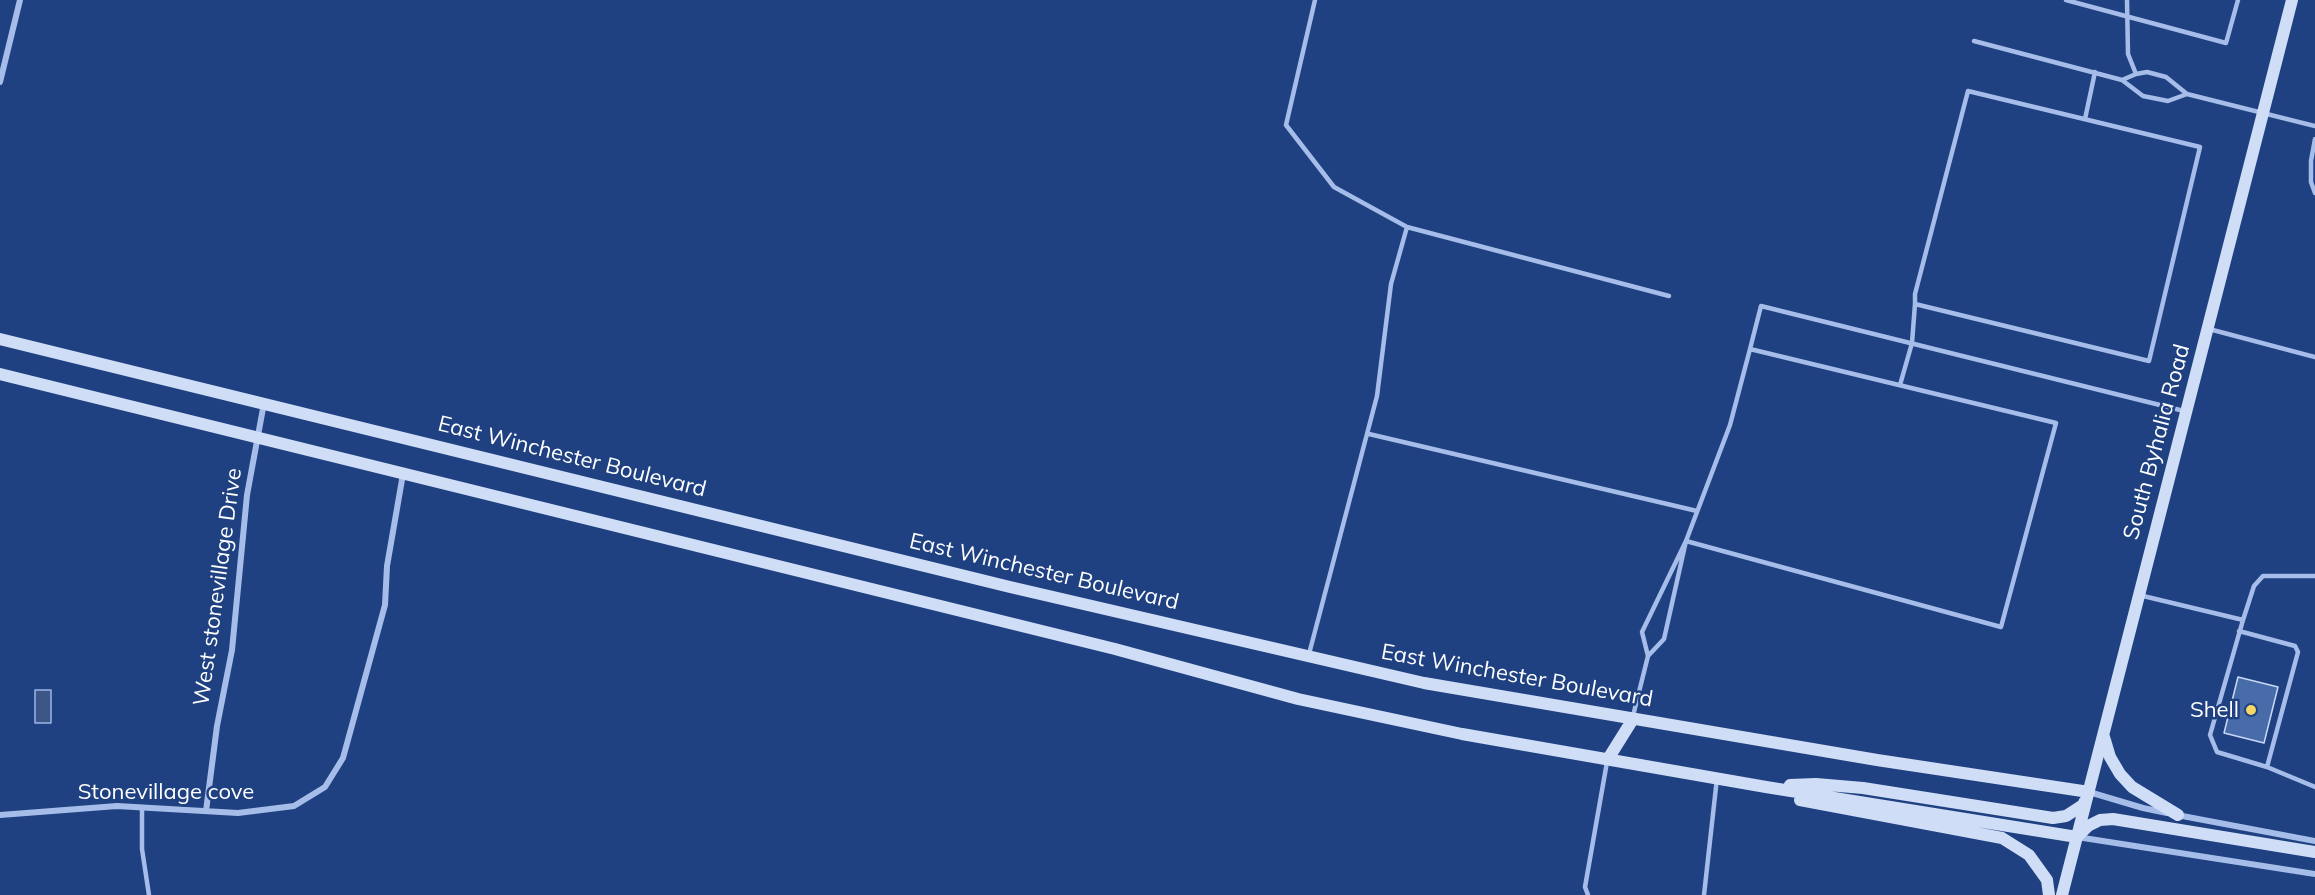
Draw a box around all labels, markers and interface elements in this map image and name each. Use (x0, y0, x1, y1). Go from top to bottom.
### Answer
street label: South Byhalia Road (2118, 341, 2196, 543)
street label: East Winchester Boulevard (435, 411, 709, 503)
street label: West stonevillage Drive (188, 466, 248, 708)
street label: East Winchester Boulevard (907, 528, 1181, 616)
street label: East Winchester Boulevard (1379, 639, 1655, 713)
place label: Shell (2190, 697, 2239, 723)
marker: Shell (2244, 703, 2258, 717)
street label: Stonevillage cove (78, 779, 254, 805)

